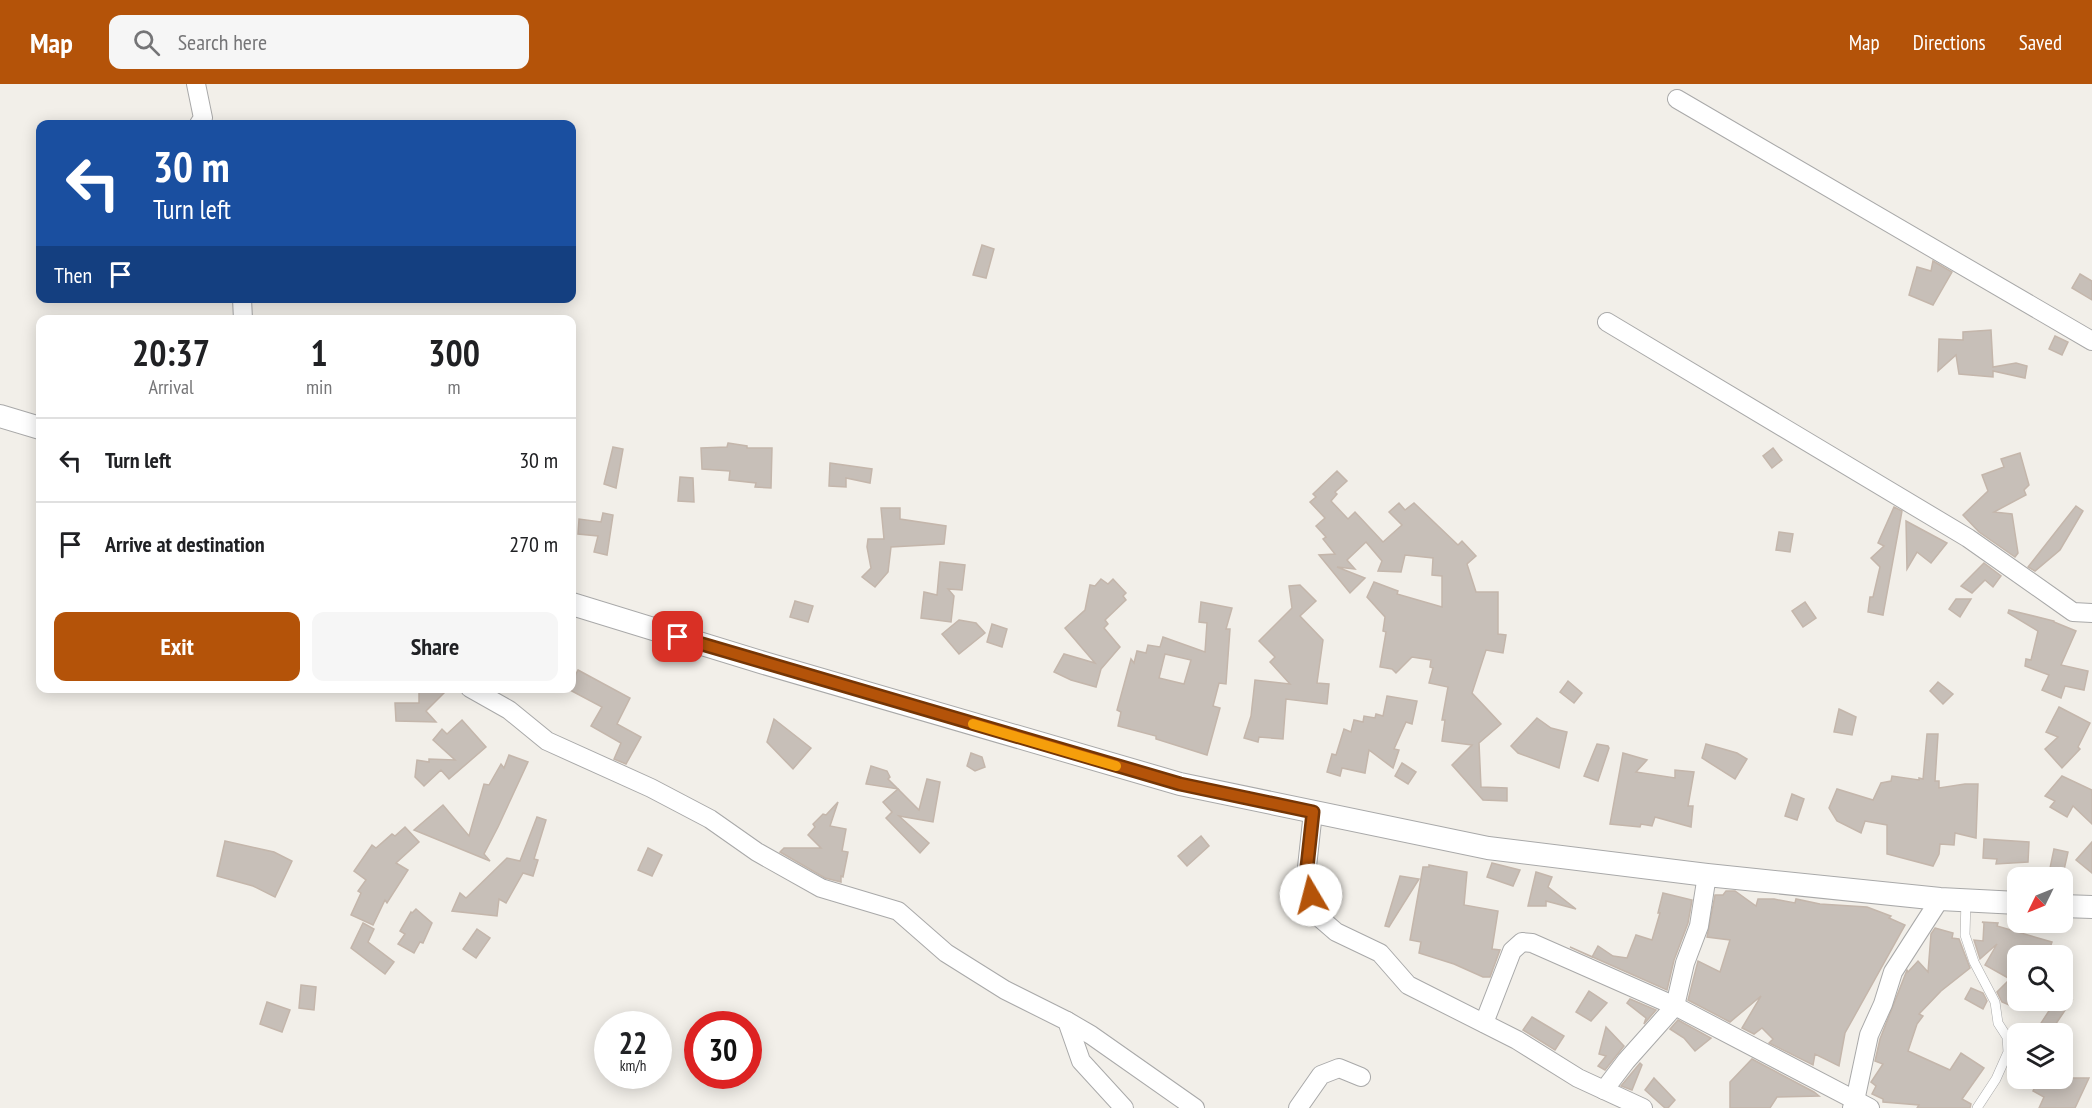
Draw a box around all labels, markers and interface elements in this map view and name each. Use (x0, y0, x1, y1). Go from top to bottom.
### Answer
search box (109, 15, 529, 69)
text: Map (30, 24, 73, 61)
icon: search (130, 26, 163, 59)
text: Search here (178, 28, 267, 56)
text: Map (1849, 29, 1880, 56)
text: Directions (1913, 29, 1986, 56)
text: Saved (2019, 29, 2062, 56)
text: 30 m (153, 139, 230, 194)
icon: left (54, 144, 132, 222)
text: Turn left (153, 192, 231, 226)
icon: arrive (104, 258, 137, 291)
text: Then (54, 261, 92, 289)
text: 20:37 (132, 329, 210, 376)
text: 1 (310, 329, 328, 376)
text: 300 (428, 329, 480, 376)
text: Arrival (148, 374, 194, 400)
text: min (306, 374, 332, 400)
text: m (448, 374, 461, 400)
icon: left (54, 444, 87, 477)
text: Turn left (105, 446, 171, 474)
text: 30 m (519, 446, 558, 474)
icon: arrive (54, 528, 87, 561)
text: Arrive at destination (105, 530, 265, 558)
text: 270 m (509, 530, 558, 558)
pin (652, 611, 703, 662)
button: Exit (54, 612, 300, 681)
button: Share (312, 612, 558, 681)
icon: arrive (661, 620, 694, 653)
position arrow (1279, 863, 1343, 927)
north arrow (2007, 867, 2073, 933)
map controls (2007, 867, 2073, 1089)
button: search (2007, 945, 2073, 1011)
speed limit sign: 30 (684, 1011, 762, 1089)
text: 22 (619, 1023, 647, 1062)
button: layers (2007, 1023, 2073, 1089)
text: km/h (620, 1056, 646, 1075)

